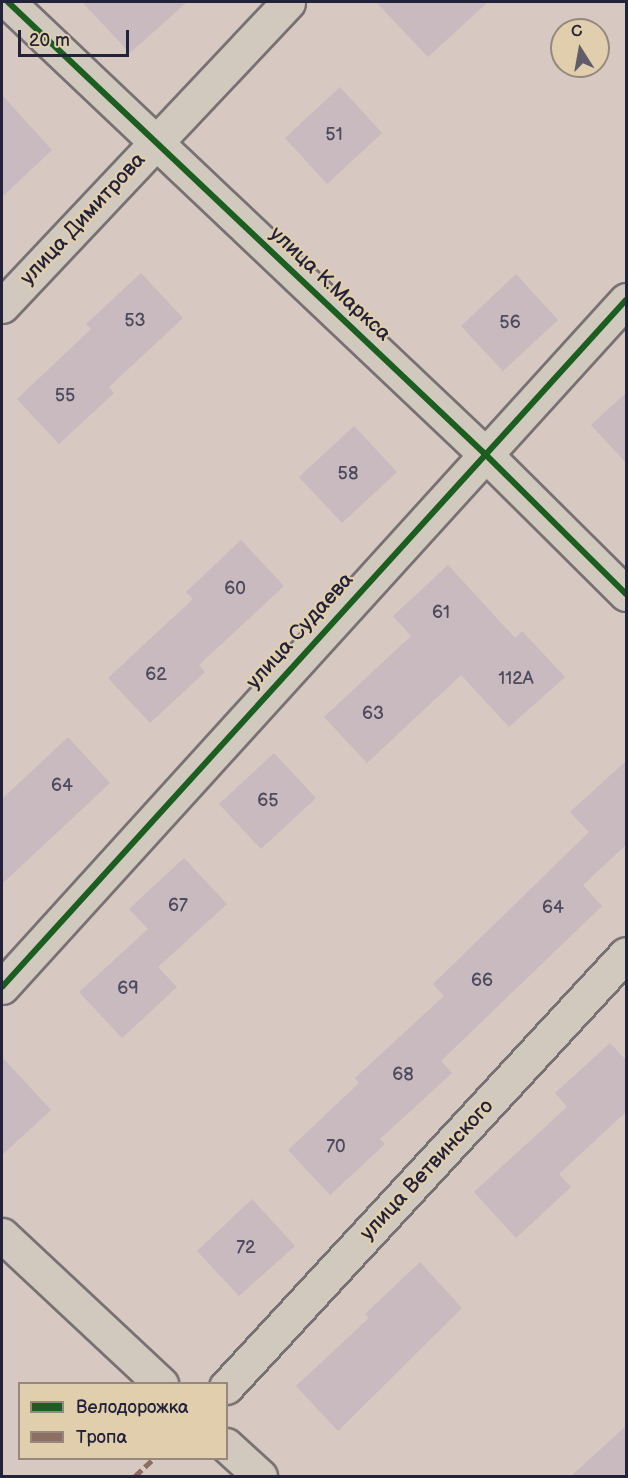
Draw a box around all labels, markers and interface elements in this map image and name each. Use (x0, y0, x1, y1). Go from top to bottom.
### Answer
scale bar (21, 18, 132, 56)
north arrow (550, 18, 610, 78)
text: С (570, 21, 584, 42)
text: 20 m (29, 30, 70, 51)
house number: 51 (325, 124, 343, 146)
street label: улица Димитрова (15, 148, 151, 290)
street label: улица К.Маркса (264, 221, 396, 347)
house number: 53 (124, 310, 146, 332)
house number: 56 (499, 312, 521, 334)
house number: 55 (55, 385, 75, 407)
house number: 58 (338, 463, 358, 485)
street label: улица Судаева (241, 568, 359, 694)
house number: 60 (224, 578, 246, 600)
house number: 61 (432, 602, 450, 624)
house number: 62 (145, 664, 167, 686)
house number: 112А (498, 668, 534, 690)
house number: 63 (362, 703, 384, 725)
house number: 64 (51, 775, 73, 797)
house number: 65 (257, 790, 279, 812)
house number: 67 (168, 895, 188, 917)
house number: 64 (542, 897, 564, 919)
house number: 66 (471, 970, 493, 992)
house number: 69 (117, 978, 139, 1000)
house number: 68 (392, 1064, 414, 1086)
street label: улица Ветвинского (355, 1094, 499, 1246)
house number: 70 (326, 1136, 346, 1158)
house number: 72 (236, 1237, 256, 1259)
legend (18, 1382, 228, 1460)
text: Велодорожка (76, 1397, 189, 1418)
text: Тропа (76, 1427, 127, 1448)

